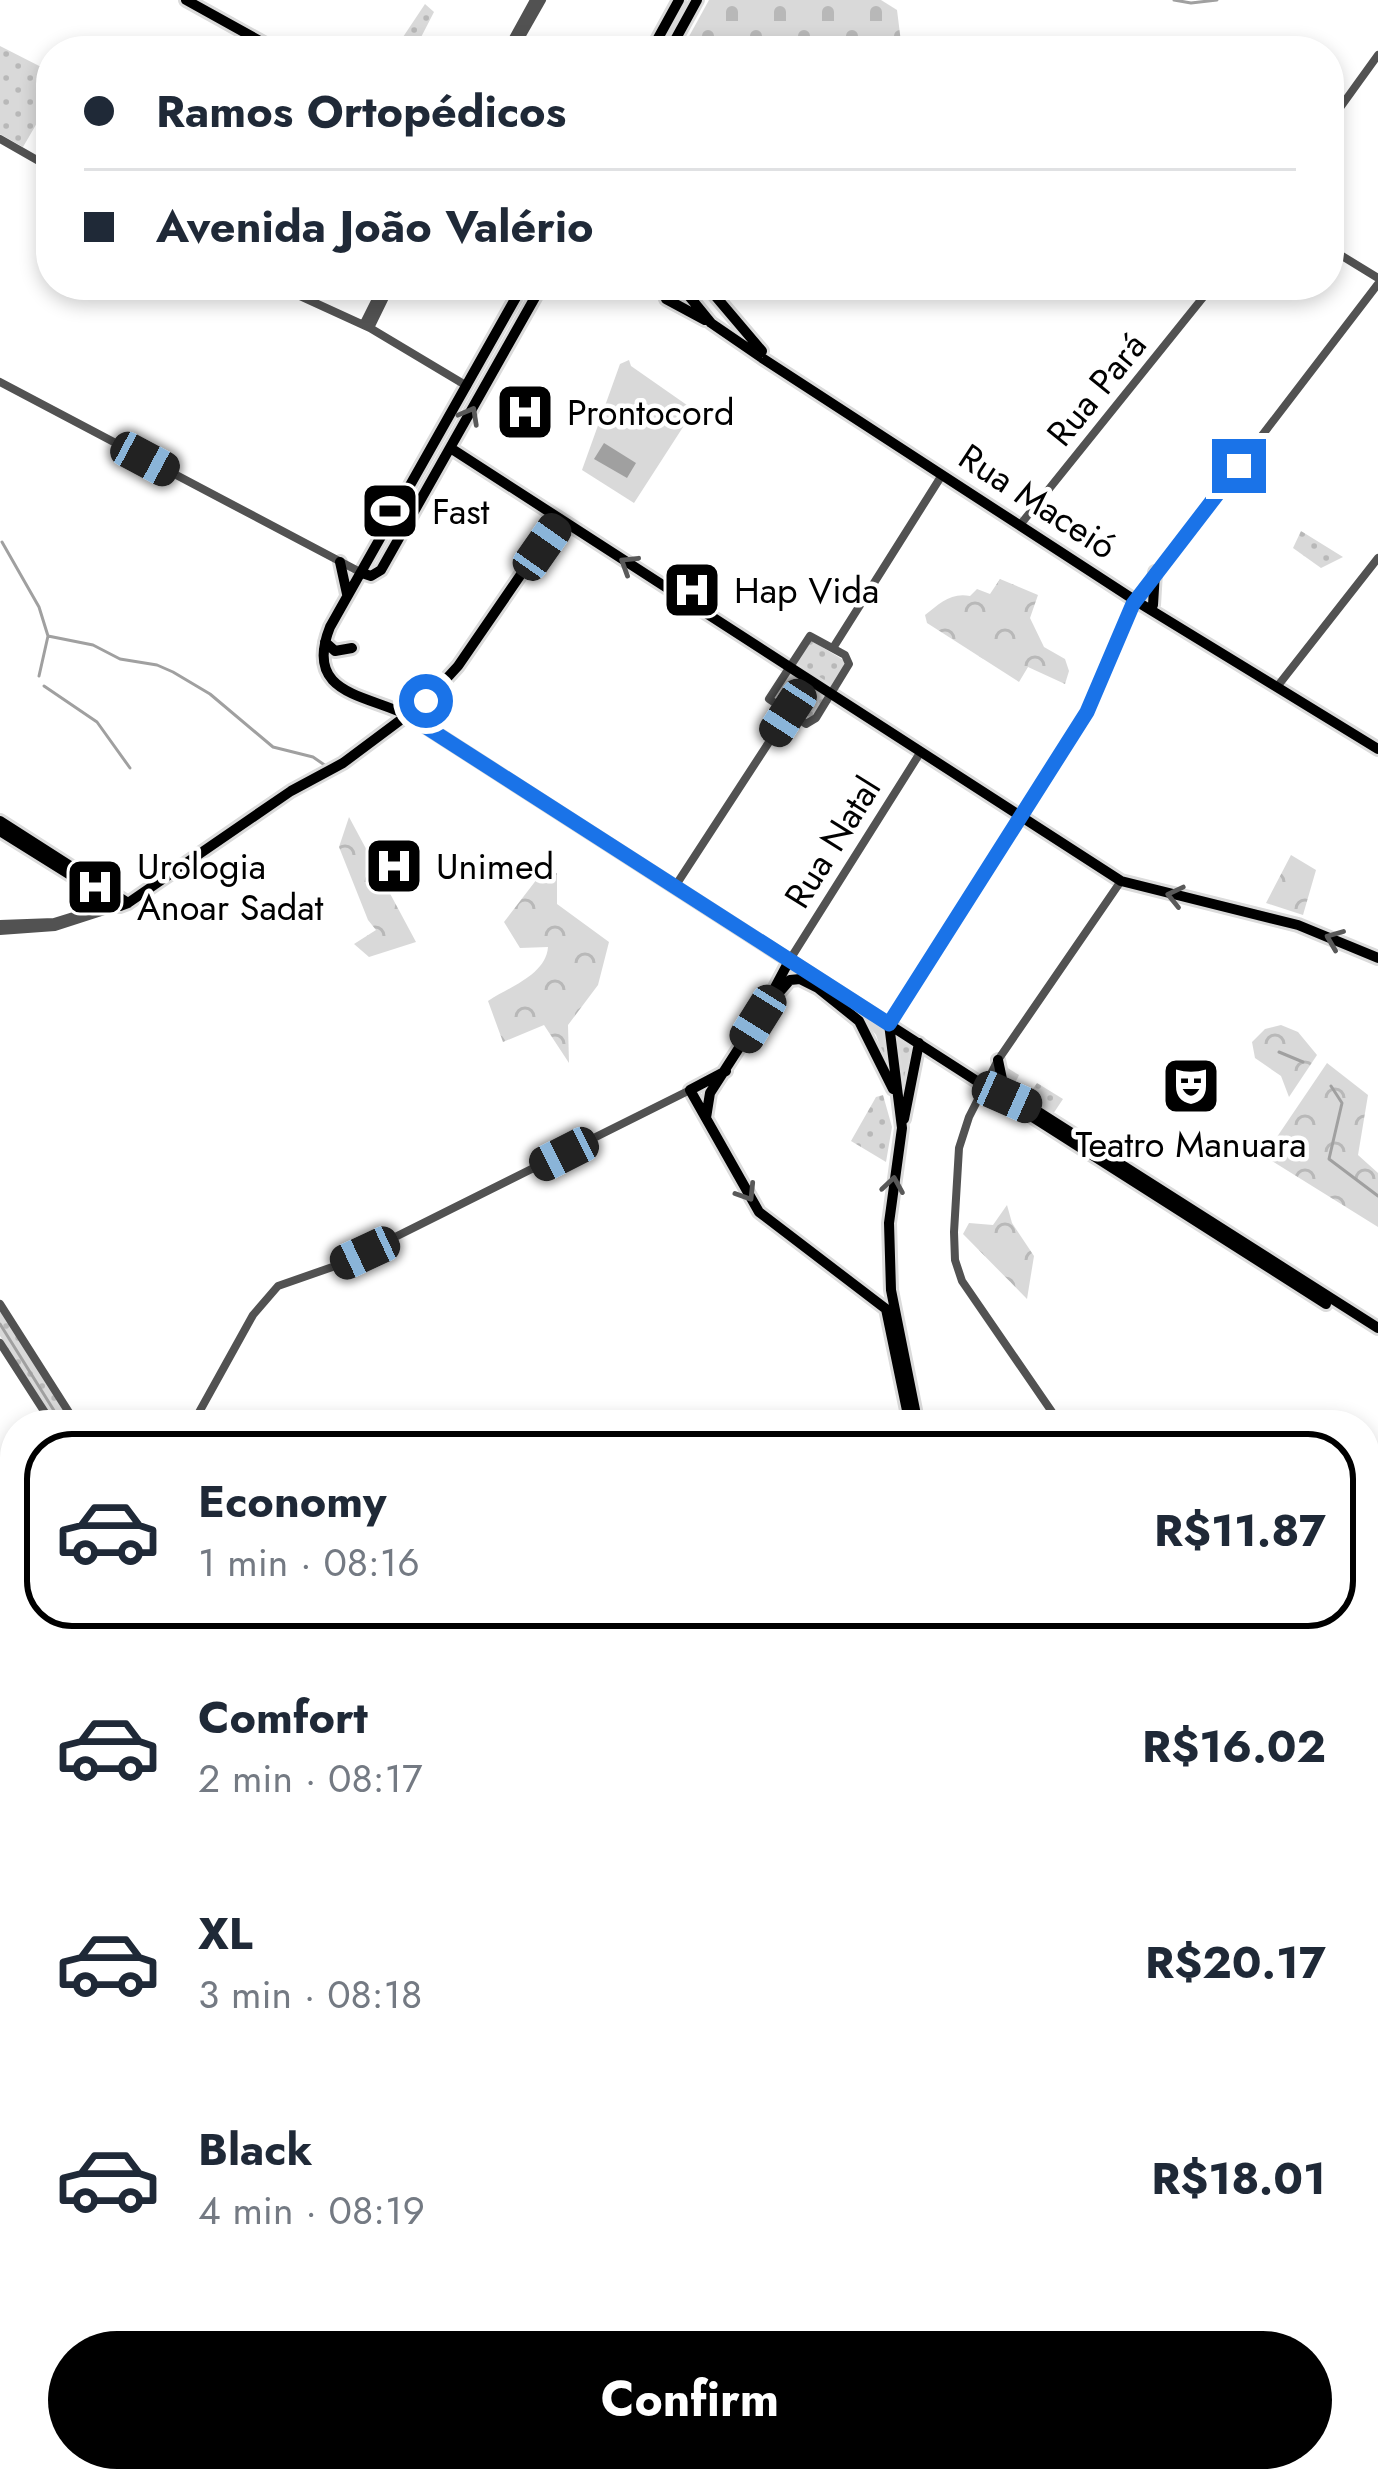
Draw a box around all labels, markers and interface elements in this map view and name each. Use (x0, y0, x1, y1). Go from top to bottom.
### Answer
text: Ramos Ortopédicos (156, 79, 566, 144)
text: Avenida João Valério (156, 194, 594, 259)
street label: Rua Pará (1034, 321, 1158, 457)
hospital icon: Prontocord (494, 381, 556, 443)
place label: Prontocord (567, 386, 734, 438)
one-way arrow (456, 406, 479, 427)
car (105, 426, 185, 492)
street label: Rua Maceió (949, 431, 1127, 571)
route end (1212, 439, 1266, 493)
sports icon: Fast (359, 480, 421, 542)
place label: Fast (432, 485, 490, 537)
car (507, 507, 577, 587)
one-way arrow (619, 556, 641, 578)
hospital icon: Hap Vida (661, 559, 723, 621)
place label: Hap Vida (734, 564, 879, 616)
car (753, 673, 823, 753)
route start (399, 674, 453, 728)
street label: Rua Natal (771, 766, 893, 918)
hospital icon: Unimed (363, 835, 425, 897)
place label: Urologia Anoar Sadat (137, 840, 324, 933)
place label: Unimed (436, 840, 554, 892)
hospital icon: Urologia Anoar Sadat (64, 856, 126, 918)
one-way arrow (1165, 884, 1186, 909)
one-way arrow (1324, 929, 1345, 953)
car (724, 979, 792, 1059)
theatre icon: Teatro Manuara (1160, 1055, 1222, 1117)
car (967, 1066, 1047, 1128)
place label: Teatro Manuara (1075, 1118, 1307, 1170)
car (524, 1122, 604, 1186)
one-way arrow (880, 1175, 905, 1195)
one-way arrow (733, 1180, 755, 1202)
car (325, 1221, 405, 1285)
text: Economy (198, 1469, 386, 1534)
icon: car (54, 1476, 162, 1584)
text: R$11.87 (1154, 1498, 1326, 1563)
text: 1 min · 08:16 (198, 1534, 420, 1591)
text: Comfort (198, 1685, 368, 1750)
icon: car (54, 1692, 162, 1800)
text: R$16.02 (1142, 1714, 1326, 1779)
text: 2 min · 08:17 (198, 1750, 422, 1807)
text: XL (198, 1901, 253, 1966)
icon: car (54, 1908, 162, 2016)
text: R$20.17 (1145, 1930, 1326, 1995)
text: 3 min · 08:18 (198, 1966, 422, 2023)
text: Black (198, 2117, 312, 2182)
icon: car (54, 2124, 162, 2232)
text: R$18.01 (1151, 2146, 1326, 2211)
text: 4 min · 08:19 (198, 2182, 425, 2239)
button: Confirm (48, 2331, 1332, 2469)

